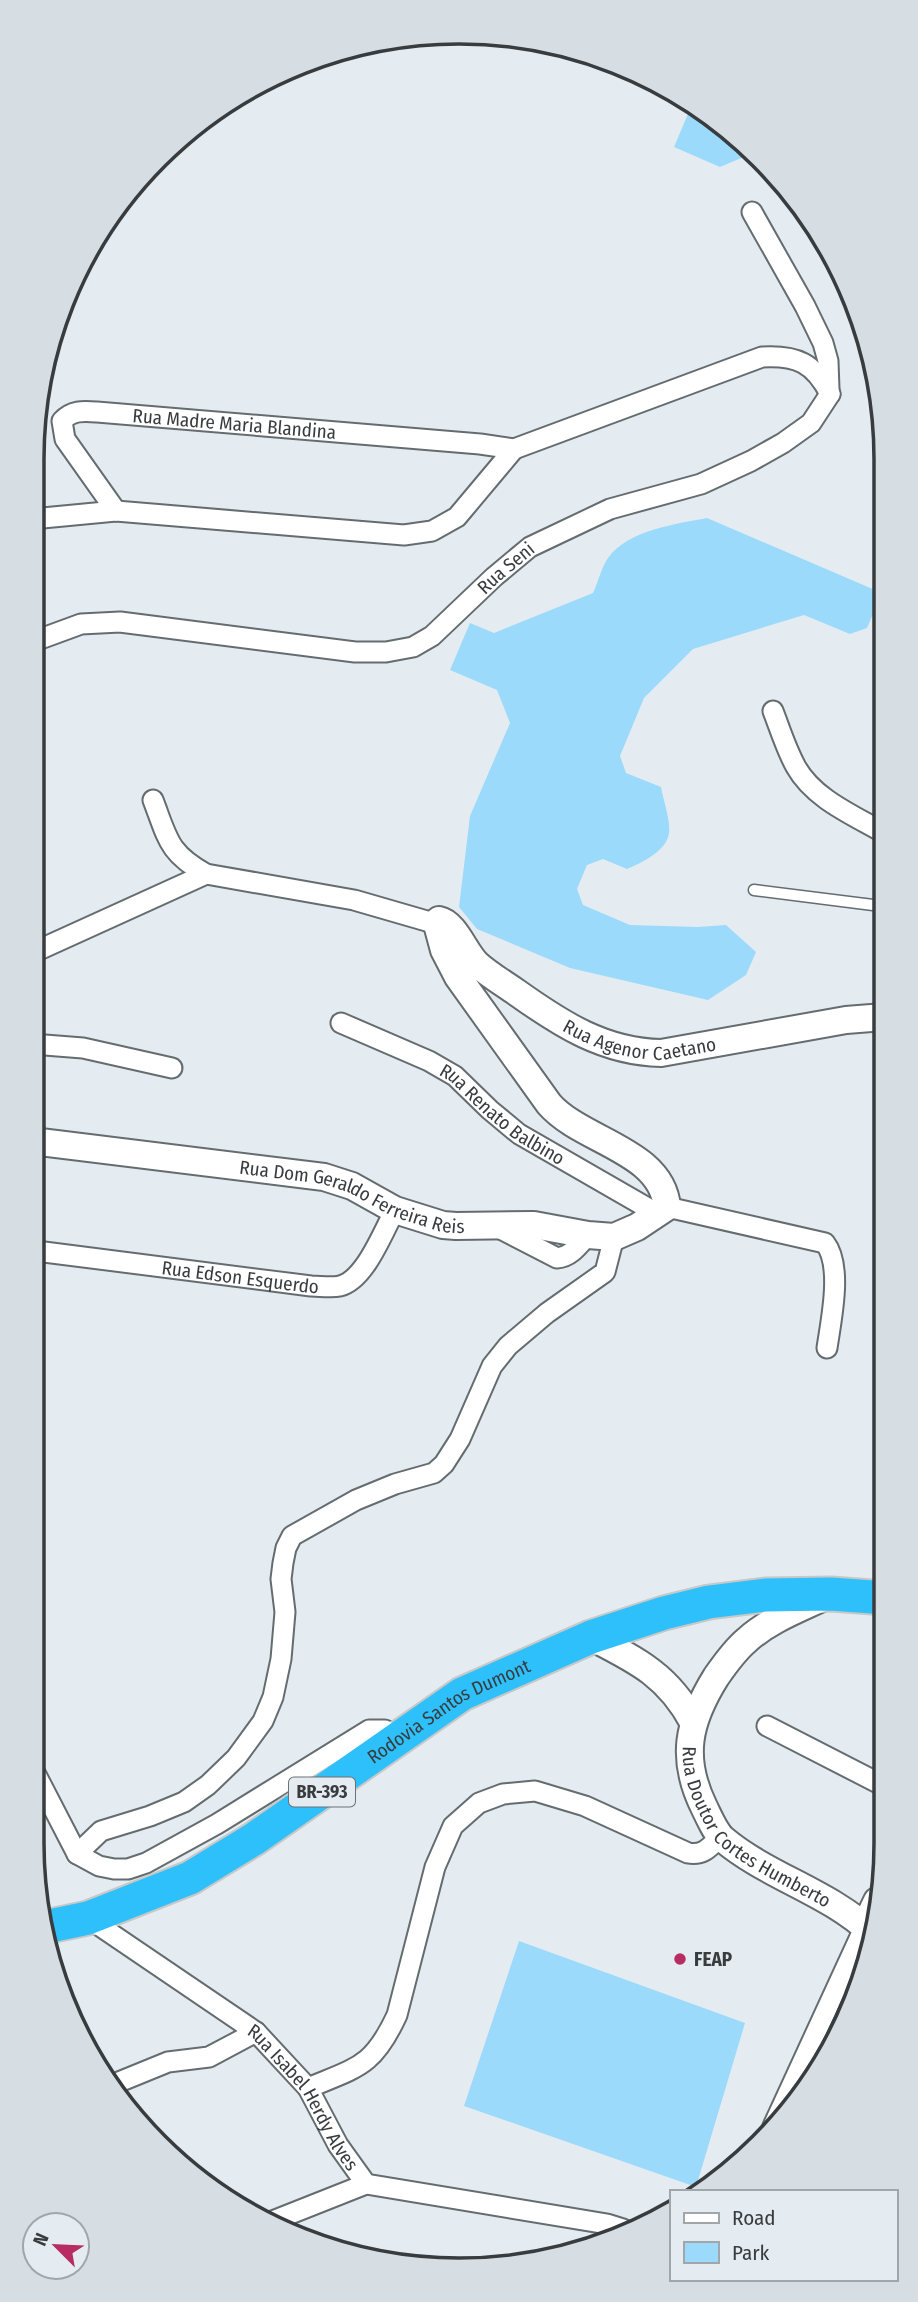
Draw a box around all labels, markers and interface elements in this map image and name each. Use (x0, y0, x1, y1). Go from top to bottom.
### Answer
street label: Rua Madre Maria Blandina (132, 404, 337, 443)
street label: Rua Seni (472, 537, 539, 598)
street label: Rua Agenor Caetano (559, 1014, 718, 1065)
street label: Rua Renato Balbino (436, 1058, 569, 1169)
street label: Rua Dom Geraldo Ferreira Reis (238, 1155, 465, 1237)
street label: Rua Edson Esquerdo (161, 1256, 319, 1298)
street label: Rodovia Santos Dumont (363, 1654, 534, 1768)
street label: Rua Doutor Cortes Humberto (678, 1746, 835, 1912)
road number: BR-393 (289, 1778, 355, 1806)
place label: FEAP (694, 1948, 733, 1971)
marker: FEAP (672, 1951, 688, 1967)
street label: Rua Isabel Herdy Alves (244, 2018, 364, 2175)
legend (670, 2190, 897, 2281)
text: Road (732, 2205, 776, 2231)
north arrow (21, 2211, 91, 2281)
text: N (28, 2229, 54, 2249)
text: Park (732, 2240, 770, 2266)

